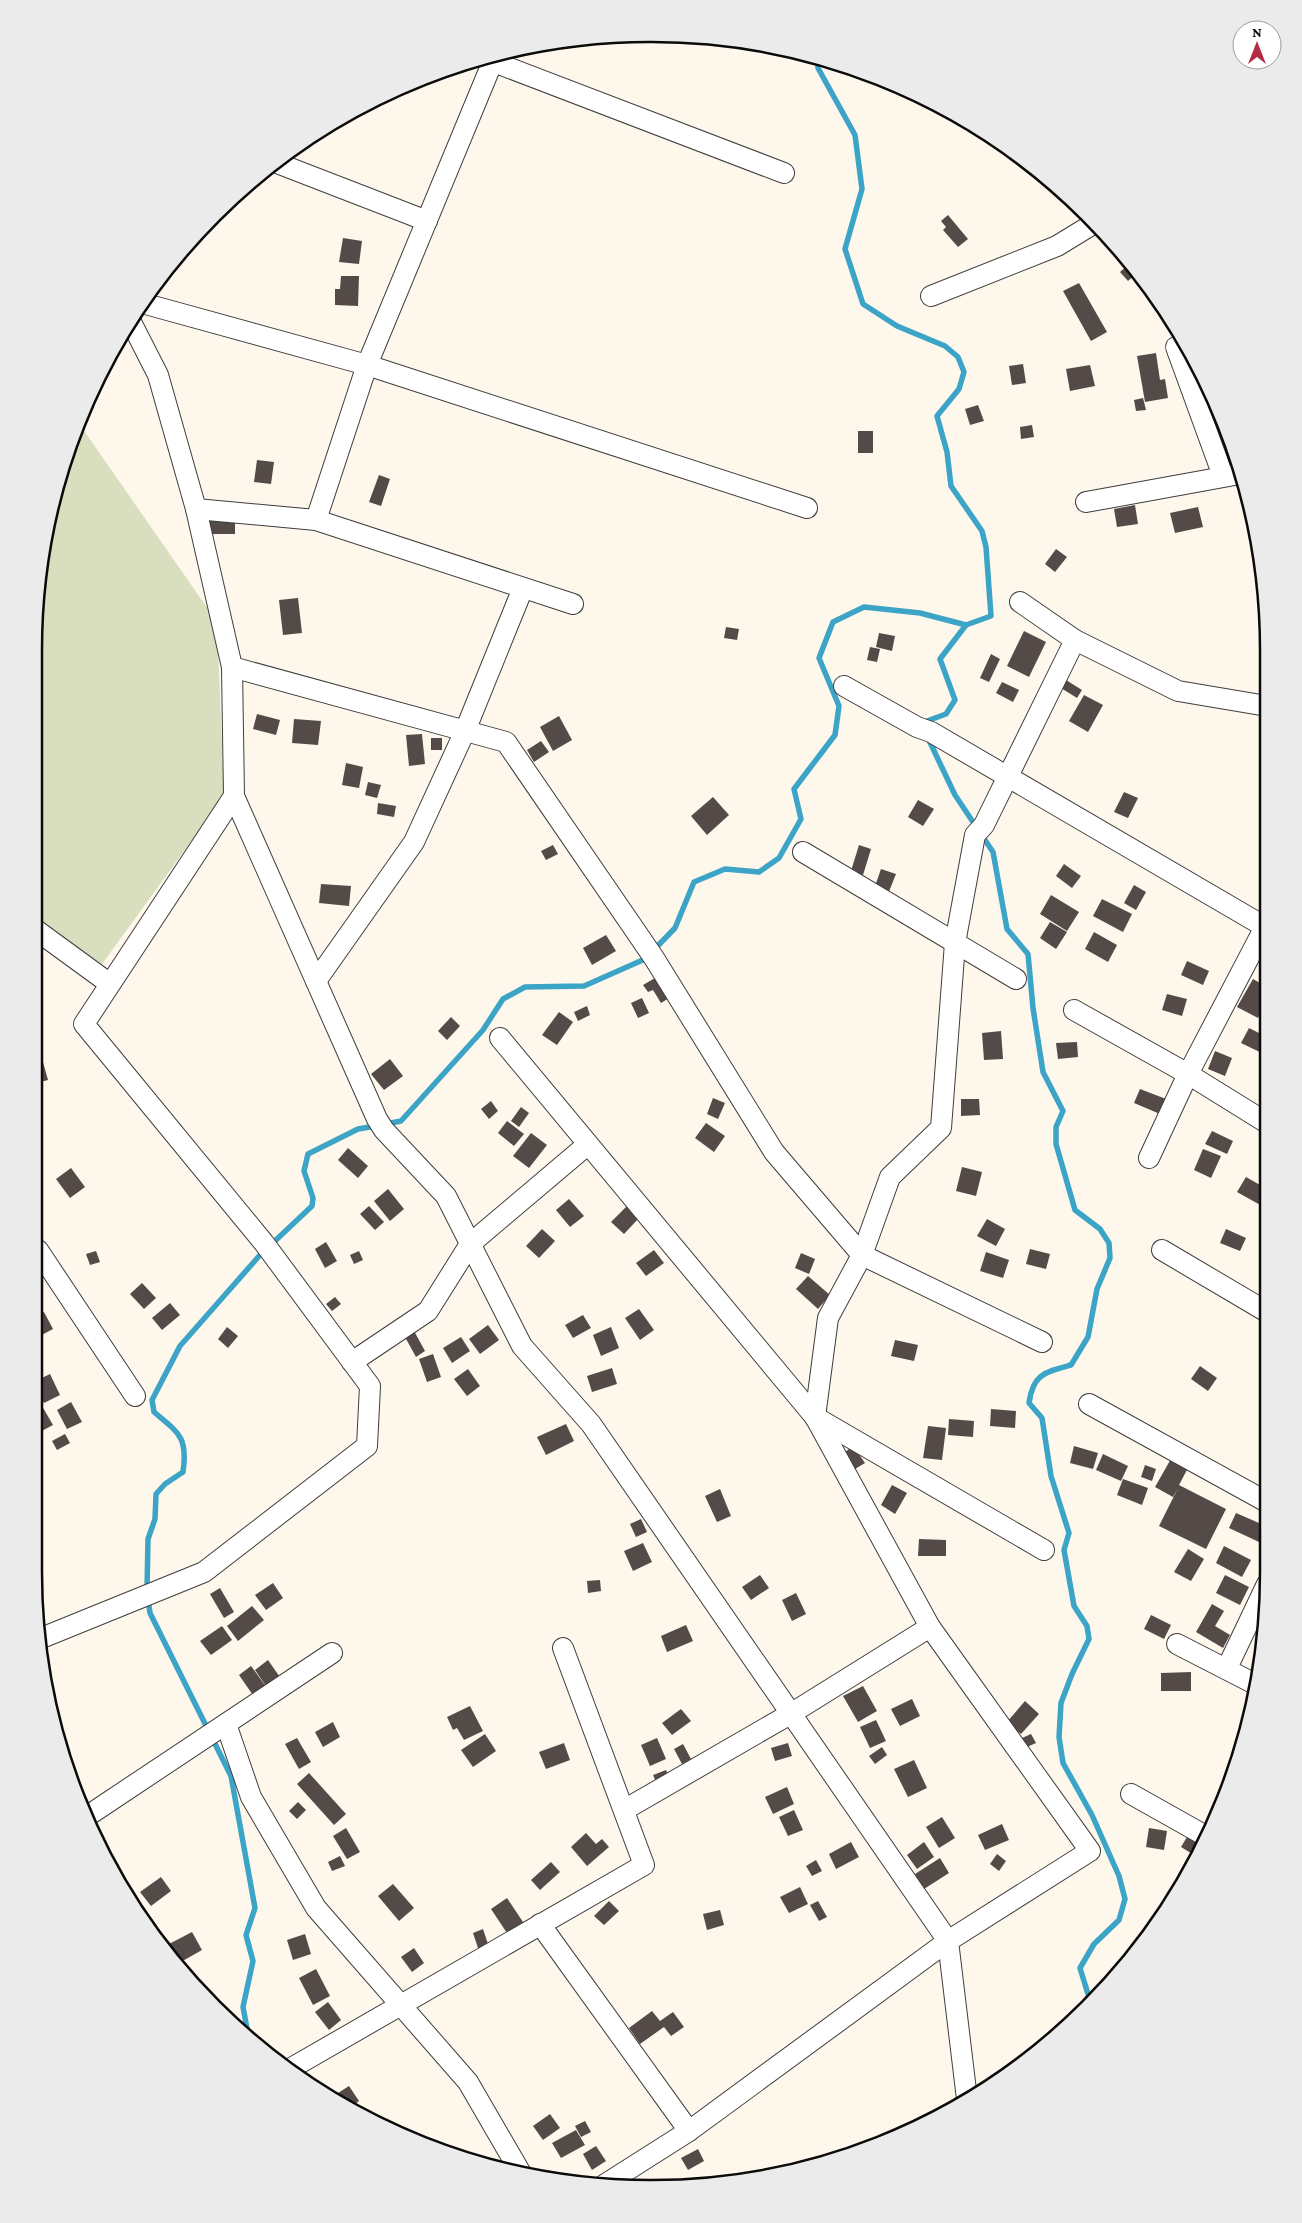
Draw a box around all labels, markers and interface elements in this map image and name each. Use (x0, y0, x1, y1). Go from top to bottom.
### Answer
north arrow (1232, 20, 1282, 70)
text: N (1252, 24, 1262, 40)

